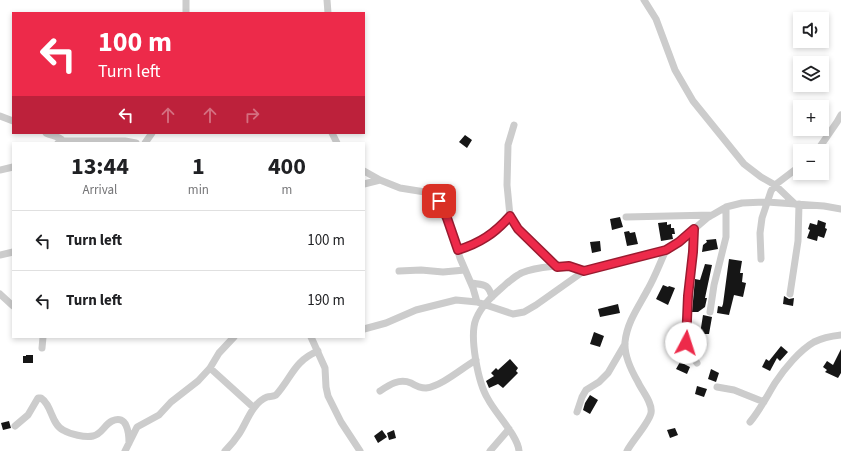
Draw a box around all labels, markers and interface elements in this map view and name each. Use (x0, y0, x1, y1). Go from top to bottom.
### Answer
map controls (793, 12, 829, 180)
button: sound (793, 12, 829, 48)
text: 100 m (98, 22, 172, 62)
icon: left (32, 28, 84, 80)
button: layers (793, 56, 829, 92)
text: Turn left (98, 59, 160, 84)
button: + (793, 100, 829, 136)
icon: left (115, 104, 137, 126)
icon: ahead (157, 104, 179, 126)
icon: ahead (199, 104, 221, 126)
icon: right (241, 104, 263, 126)
button: − (793, 144, 829, 180)
text: 13:44 (71, 149, 129, 184)
text: 1 (192, 149, 205, 184)
text: 400 (268, 149, 306, 184)
text: Arrival (82, 181, 117, 199)
text: min (188, 181, 209, 199)
text: m (282, 181, 292, 199)
pin (422, 184, 456, 218)
icon: arrive (428, 190, 450, 212)
icon: left (32, 230, 54, 252)
text: Turn left (66, 230, 122, 251)
text: 100 m (307, 230, 345, 251)
icon: left (32, 290, 54, 312)
text: Turn left (66, 290, 122, 311)
text: 190 m (307, 290, 345, 311)
position arrow (665, 322, 707, 364)

